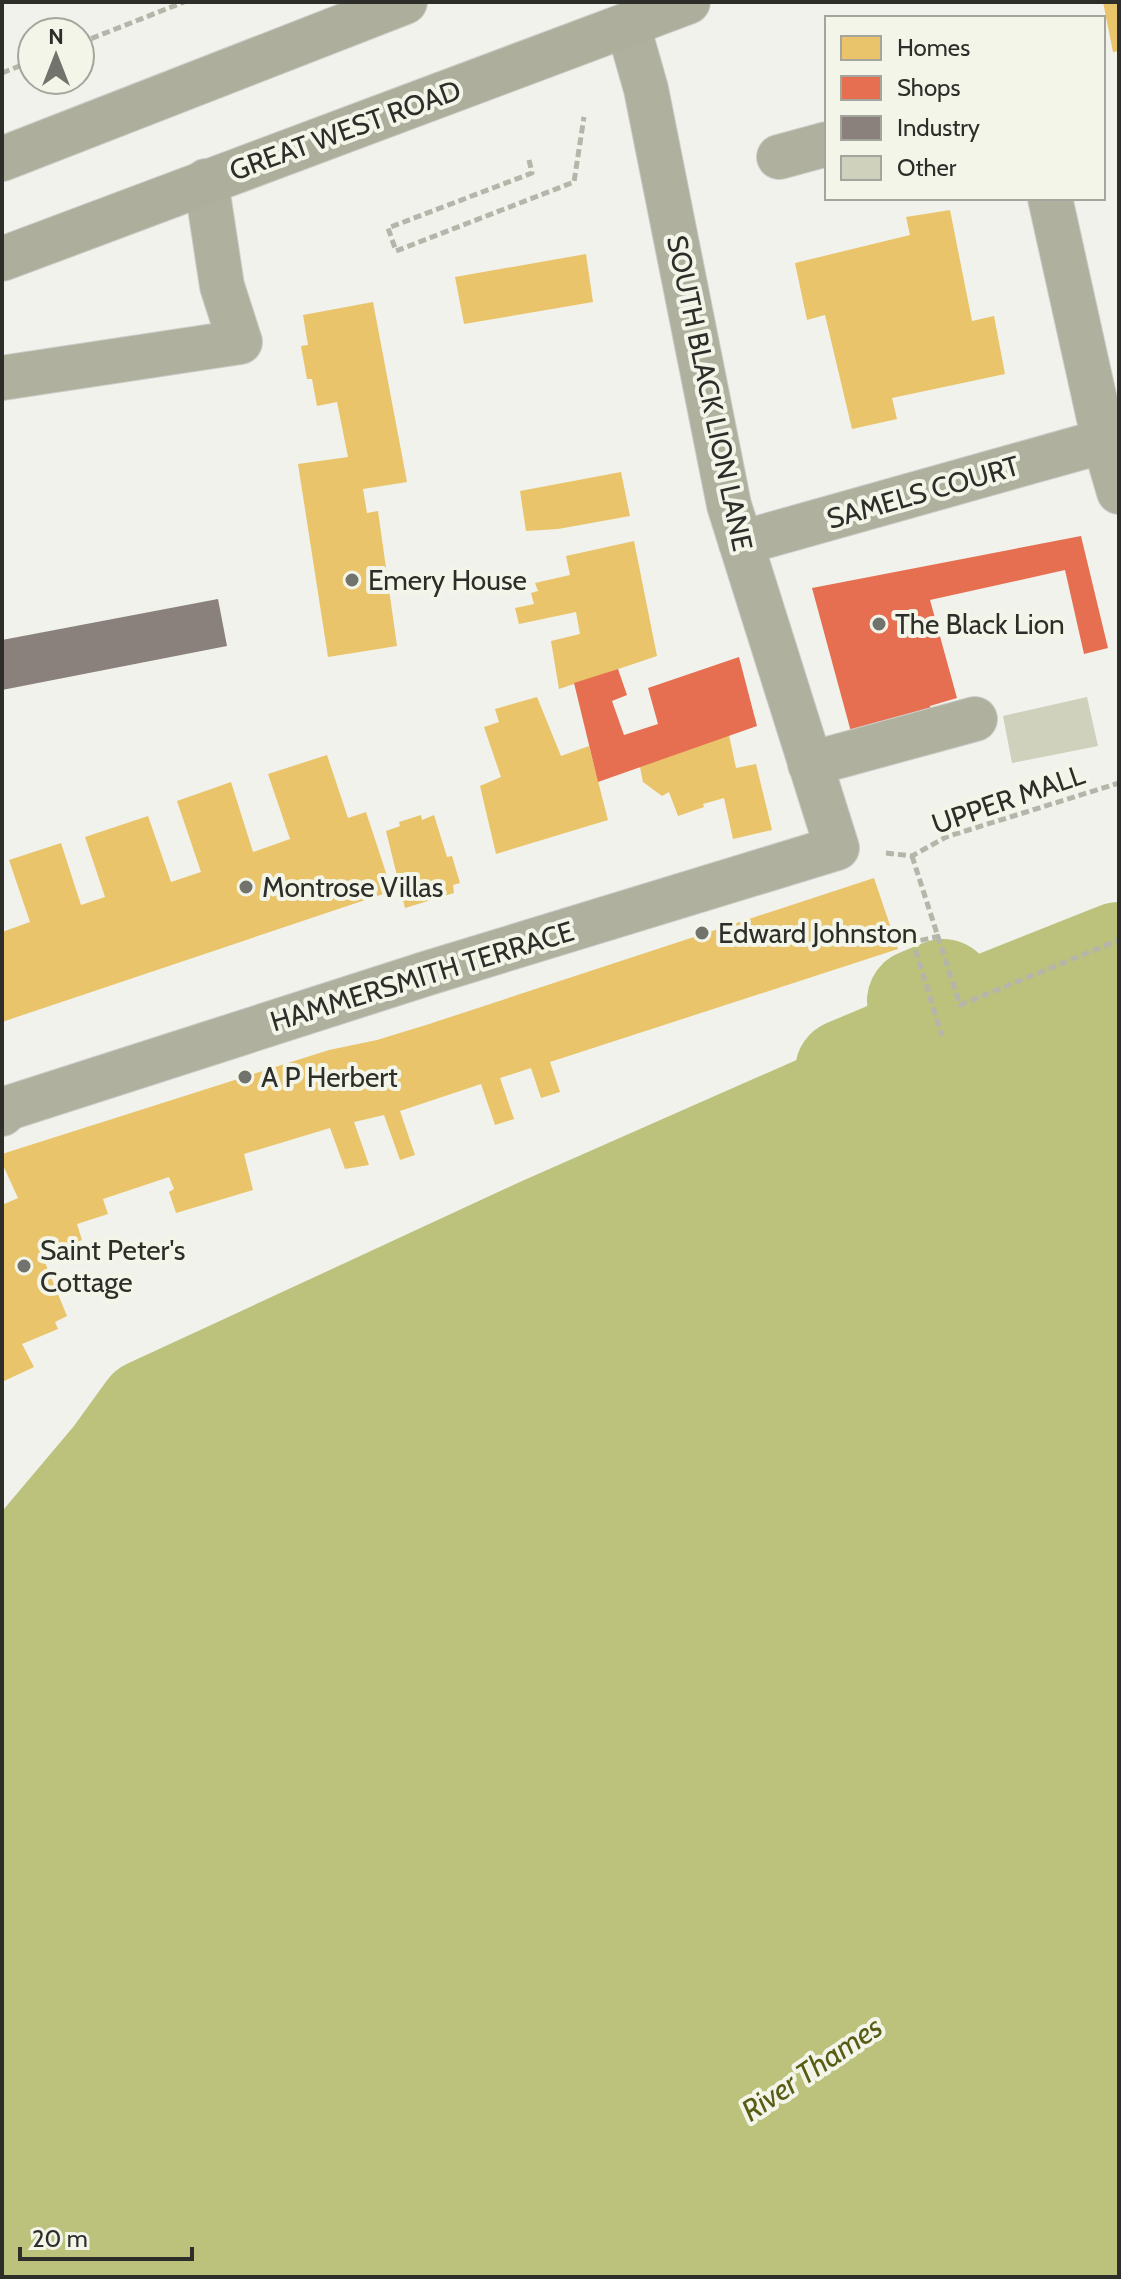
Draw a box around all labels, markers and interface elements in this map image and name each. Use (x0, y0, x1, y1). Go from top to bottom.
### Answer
north arrow (16, 16, 96, 96)
legend (825, 16, 1105, 200)
text: N (48, 23, 64, 50)
text: Homes (897, 33, 970, 62)
street label: GREAT WEST ROAD (225, 72, 465, 188)
text: Shops (897, 73, 960, 102)
text: Industry (897, 113, 980, 142)
text: Other (897, 153, 957, 182)
street label: SOUTH BLACK LION LANE (660, 232, 760, 554)
street label: SAMELS COURT (823, 448, 1023, 536)
place label: Emery House (368, 563, 527, 597)
marker: Emery House (343, 571, 361, 589)
place label: The Black Lion (895, 607, 1065, 641)
marker: The Black Lion (870, 615, 888, 633)
street label: UPPER MALL (927, 757, 1089, 841)
place label: Montrose Villas (262, 870, 443, 904)
marker: Montrose Villas (237, 878, 255, 896)
street label: HAMMERSMITH TERRACE (266, 914, 578, 1038)
place label: Edward Johnston (718, 916, 918, 950)
marker: Edward Johnston (693, 924, 711, 942)
place label: A P Herbert (261, 1060, 398, 1094)
marker: A P Herbert (236, 1068, 254, 1086)
place label: Saint Peter's Cottage (40, 1233, 185, 1299)
marker: Saint Peter's Cottage (15, 1257, 33, 1275)
water label: River Thames (734, 2008, 889, 2129)
scale bar (20, 2211, 192, 2261)
text: 20 m (32, 2224, 88, 2253)

